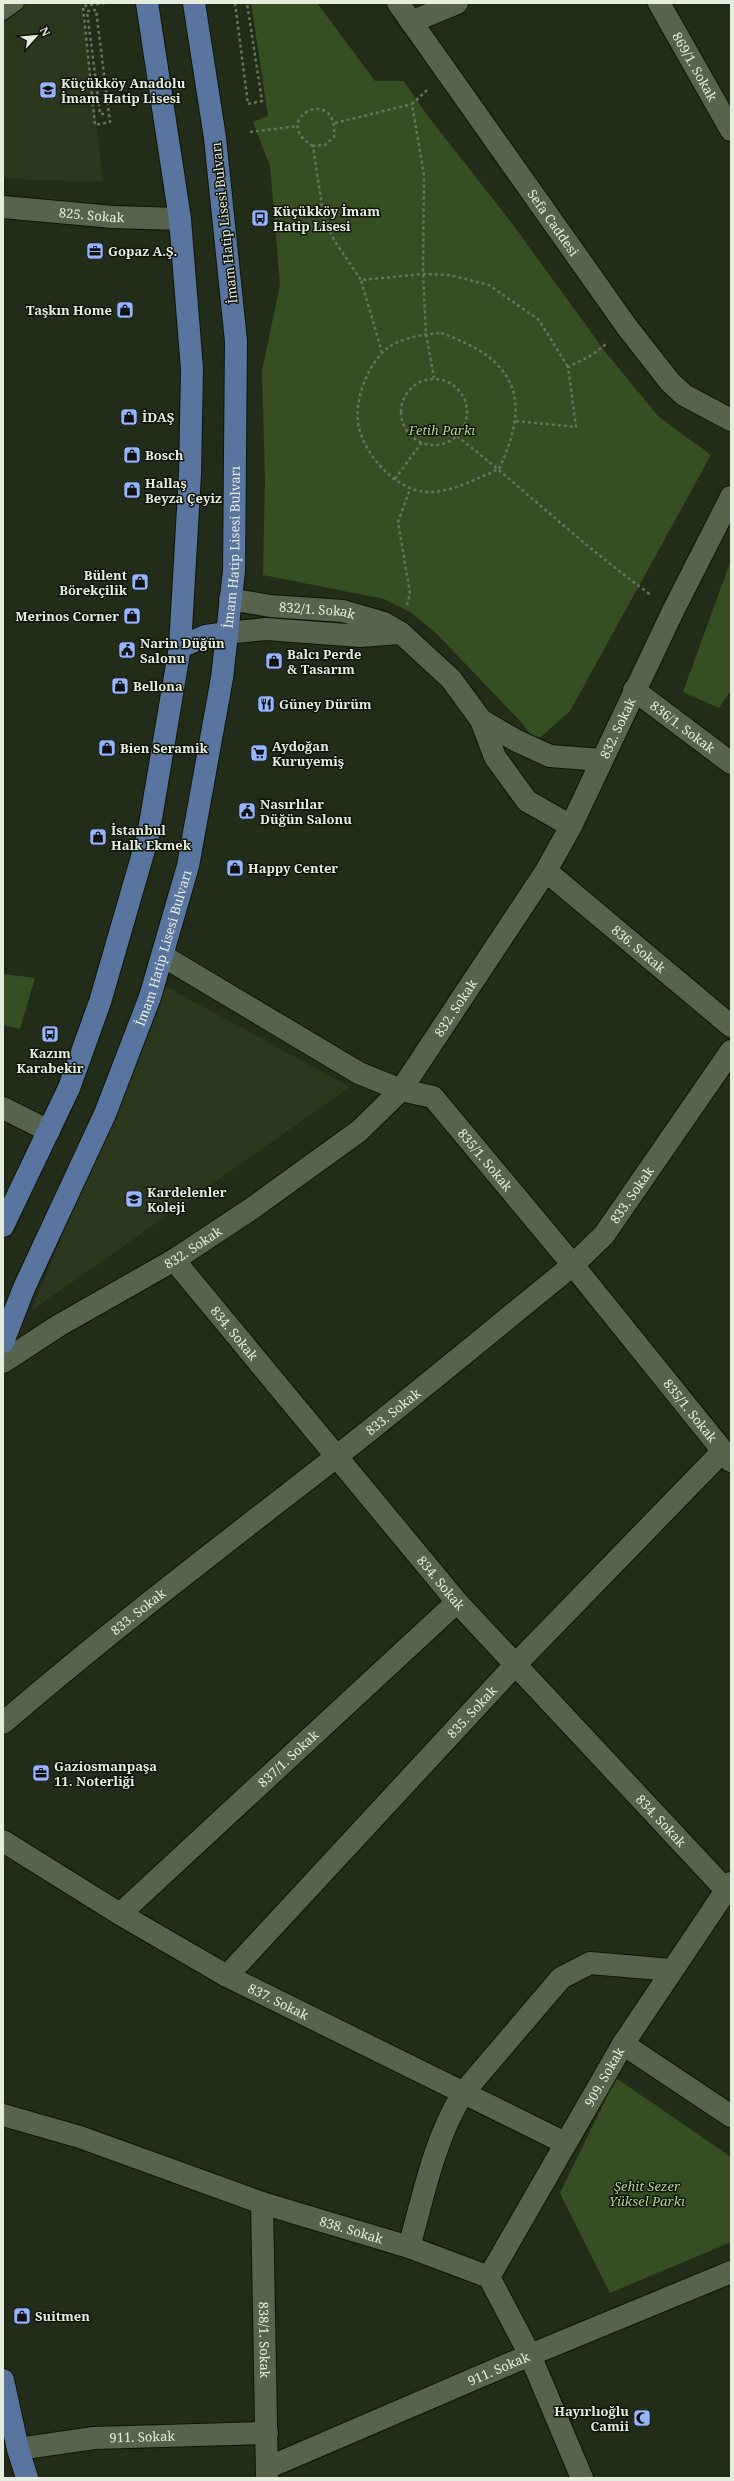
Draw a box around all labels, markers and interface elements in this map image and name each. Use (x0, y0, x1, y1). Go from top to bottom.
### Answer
north arrow (16, 16, 56, 56)
text: N (37, 24, 54, 39)
street label: 869/1. Sokak (668, 29, 722, 105)
place label: Küçükköy Anadolu İmam Hatip Lisesi (61, 74, 186, 107)
school or university icon: Küçükköy Anadolu İmam Hatip Lisesi (38, 80, 58, 100)
street label: İmam Hatip Lisesi Bulvarı (207, 141, 241, 305)
street label: Sefa Caddesi (523, 186, 583, 260)
place label: Küçükköy İmam Hatip Lisesi (273, 202, 380, 235)
street label: 825. Sokak (58, 203, 125, 226)
bus stop icon: Küçükköy İmam Hatip Lisesi (250, 208, 270, 228)
office icon: Gopaz A.Ş. (85, 241, 105, 261)
place label: Gopaz A.Ş. (108, 242, 177, 260)
shop icon: Taşkın Home (115, 300, 135, 320)
place label: Taşkın Home (26, 301, 112, 319)
shop icon: İDAŞ (119, 407, 139, 427)
place label: İDAŞ (142, 408, 175, 426)
park label: Fetih Parkı (408, 421, 475, 439)
shop icon: Bosch (122, 445, 142, 465)
place label: Bosch (145, 446, 184, 464)
street label: İmam Hatip Lisesi Bulvarı (219, 466, 244, 629)
place label: Hallaş Beyza Çeyiz (145, 474, 222, 507)
shop icon: Hallaş Beyza Çeyiz (122, 480, 142, 500)
place label: Bülent Börekçilik (59, 566, 128, 599)
shop icon: Bülent Börekçilik (130, 572, 150, 592)
street label: 832/1. Sokak (278, 598, 358, 623)
shop icon: Merinos Corner (122, 606, 142, 626)
place label: Merinos Corner (15, 607, 119, 625)
place label: Narin Düğün Salonu (140, 634, 225, 667)
public building icon: Narin Düğün Salonu (117, 640, 137, 660)
place label: Balcı Perde & Tasarım (287, 645, 361, 678)
shop icon: Balcı Perde & Tasarım (264, 651, 284, 671)
shop icon: Bellona (110, 676, 130, 696)
place label: Bellona (133, 677, 183, 695)
restaurant icon: Güney Dürüm (256, 694, 276, 714)
street label: 832. Sokak (595, 694, 640, 762)
place label: Güney Dürüm (279, 695, 372, 713)
street label: 836/1. Sokak (647, 696, 719, 757)
place label: Aydoğan Kuruyemiş (272, 737, 344, 770)
shop icon: Bien Seramik (97, 738, 117, 758)
place label: Bien Seramik (120, 739, 208, 757)
supermarket icon: Aydoğan Kuruyemiş (249, 743, 269, 763)
place label: Nasırlılar Düğün Salonu (260, 795, 352, 828)
public building icon: Nasırlılar Düğün Salonu (237, 801, 257, 821)
place label: İstanbul Halk Ekmek (111, 821, 192, 854)
shop icon: İstanbul Halk Ekmek (88, 827, 108, 847)
shop icon: Happy Center (225, 858, 245, 878)
place label: Happy Center (248, 859, 338, 877)
street label: İmam Hatip Lisesi Bulvarı (131, 868, 195, 1029)
street label: 836. Sokak (608, 921, 670, 977)
street label: 832. Sokak (430, 975, 481, 1040)
bus stop icon: Kazım Karabekir (40, 1024, 60, 1044)
place label: Kazım Karabekir (16, 1044, 84, 1077)
street label: 835/1. Sokak (454, 1125, 517, 1195)
street label: 833. Sokak (606, 1163, 658, 1227)
place label: Kardelenler Koleji (147, 1183, 227, 1216)
school or university icon: Kardelenler Koleji (124, 1189, 144, 1209)
street label: 832. Sokak (161, 1222, 226, 1273)
street label: 834. Sokak (207, 1302, 263, 1365)
street label: 835/1. Sokak (659, 1375, 722, 1446)
street label: 833. Sokak (362, 1384, 424, 1439)
street label: 834. Sokak (413, 1552, 469, 1614)
street label: 833. Sokak (107, 1584, 170, 1639)
street label: 835. Sokak (443, 1681, 501, 1742)
street label: 837/1. Sokak (254, 1726, 323, 1791)
place label: Gaziosmanpaşa 11. Noterliği (54, 1757, 157, 1790)
office icon: Gaziosmanpaşa 11. Noterliği (31, 1763, 51, 1783)
street label: 834. Sokak (632, 1790, 690, 1851)
street label: 837. Sokak (245, 1979, 312, 2024)
street label: 909. Sokak (580, 2043, 629, 2110)
park label: Şehit Sezer Yüksel Parkı (609, 2177, 685, 2210)
street label: 838. Sokak (317, 2212, 386, 2248)
street label: 838/1. Sokak (255, 2301, 274, 2379)
shop icon: Suitmen (12, 2306, 32, 2326)
place label: Suitmen (35, 2307, 90, 2325)
street label: 911. Sokak (465, 2347, 533, 2390)
place label: Hayırlıoğlu Camii (554, 2402, 629, 2435)
mosque icon: Hayırlıoğlu Camii (632, 2408, 652, 2428)
street label: 911. Sokak (109, 2427, 176, 2447)

